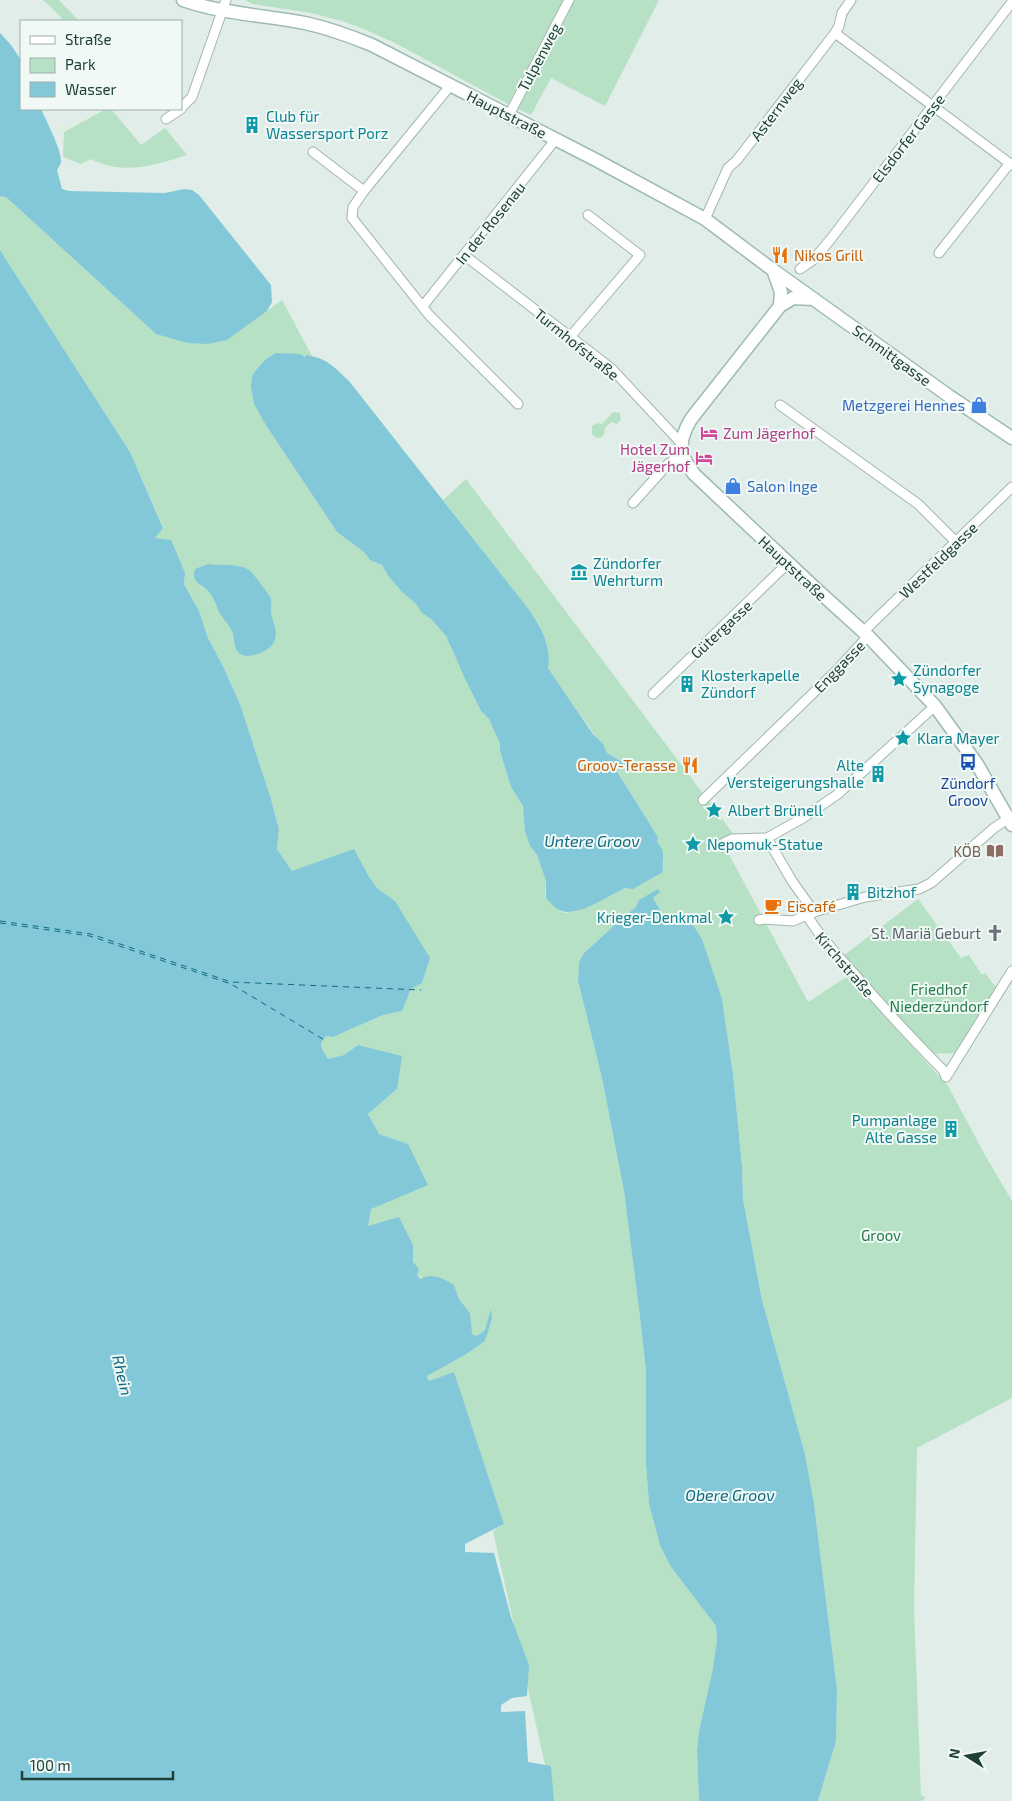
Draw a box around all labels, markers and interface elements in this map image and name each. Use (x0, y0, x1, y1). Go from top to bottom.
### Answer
street label: Tulpenweg (514, 19, 565, 94)
legend (20, 20, 182, 110)
text: Straße (65, 30, 111, 48)
text: Park (65, 55, 96, 73)
street label: Asternweg (746, 73, 806, 144)
text: Wasser (65, 80, 117, 98)
street label: Hauptstraße (464, 86, 550, 142)
street label: Elsdorfer Gasse (868, 90, 948, 186)
place label: Club für Wassersport Porz (266, 107, 388, 142)
building icon: Club für Wassersport Porz (242, 115, 262, 135)
street label: In der Rosenau (451, 178, 529, 268)
restaurant icon: Nikos Grill (770, 245, 790, 265)
place label: Nikos Grill (794, 246, 864, 264)
street label: Turmhofstraße (531, 304, 623, 384)
street label: Schmittgasse (849, 321, 935, 389)
shop icon: Metzgerei Hennes (969, 395, 989, 415)
place label: Metzgerei Hennes (842, 396, 965, 414)
hotel icon: Zum Jägerhof (699, 423, 719, 443)
place label: Zum Jägerhof (723, 424, 815, 442)
place label: Hotel Zum Jägerhof (620, 440, 690, 475)
hotel icon: Hotel Zum Jägerhof (694, 448, 714, 468)
shop icon: Salon Inge (723, 476, 743, 496)
place label: Salon Inge (747, 477, 818, 495)
street label: Westfeldgasse (895, 518, 981, 602)
street label: Hauptstraße (755, 532, 831, 604)
place label: Zündorfer Wehrturm (593, 554, 663, 589)
museum icon: Zündorfer Wehrturm (569, 562, 589, 582)
street label: Gütergasse (687, 596, 755, 662)
street label: Enggasse (810, 636, 868, 696)
place label: Zündorfer Synagoge (913, 661, 982, 696)
place label: Klosterkapelle Zündorf (701, 666, 800, 701)
place icon: Zündorfer Synagoge (889, 669, 909, 689)
building icon: Klosterkapelle Zündorf (677, 674, 697, 694)
place icon: Klara Mayer (893, 728, 913, 748)
place label: Klara Mayer (917, 729, 999, 747)
bus stop icon: Zündorf Groov (958, 752, 978, 772)
restaurant icon: Groov-Terasse (680, 755, 700, 775)
place label: Groov-Terasse (577, 756, 676, 774)
place label: Alte Versteigerungshalle (727, 756, 864, 791)
building icon: Alte Versteigerungshalle (868, 764, 888, 784)
place label: Zündorf Groov (941, 774, 996, 809)
place icon: Albert Brünell (704, 800, 724, 820)
place label: Albert Brünell (728, 801, 824, 819)
water label: Untere Groov (544, 831, 640, 850)
place icon: Nepomuk-Statue (683, 834, 703, 854)
place label: Nepomuk-Statue (707, 835, 823, 853)
library icon: KÖB (985, 841, 1005, 861)
place label: KÖB (953, 842, 981, 860)
building icon: Bitzhof (843, 882, 863, 902)
place label: Bitzhof (867, 883, 917, 901)
cafe icon: Eiscafé (763, 896, 783, 916)
place label: Eiscafé (787, 897, 836, 915)
place icon: Krieger-Denkmal (716, 907, 736, 927)
place label: Krieger-Denkmal (597, 908, 713, 926)
church icon: St. Mariä Geburt (985, 923, 1005, 943)
place label: St. Mariä Geburt (871, 924, 981, 942)
street label: Kirchstraße (812, 928, 878, 1000)
park label: Friedhof Niederzündorf (890, 980, 989, 1015)
place label: Pumpanlage Alte Gasse (852, 1111, 937, 1146)
building icon: Pumpanlage Alte Gasse (941, 1119, 961, 1139)
park label: Groov (861, 1226, 901, 1244)
water label: Rhein (109, 1353, 137, 1397)
water label: Obere Groov (685, 1485, 775, 1504)
north arrow (942, 1731, 992, 1781)
text: N (944, 1747, 963, 1760)
scale bar (22, 1748, 174, 1780)
text: 100 m (30, 1756, 71, 1774)

